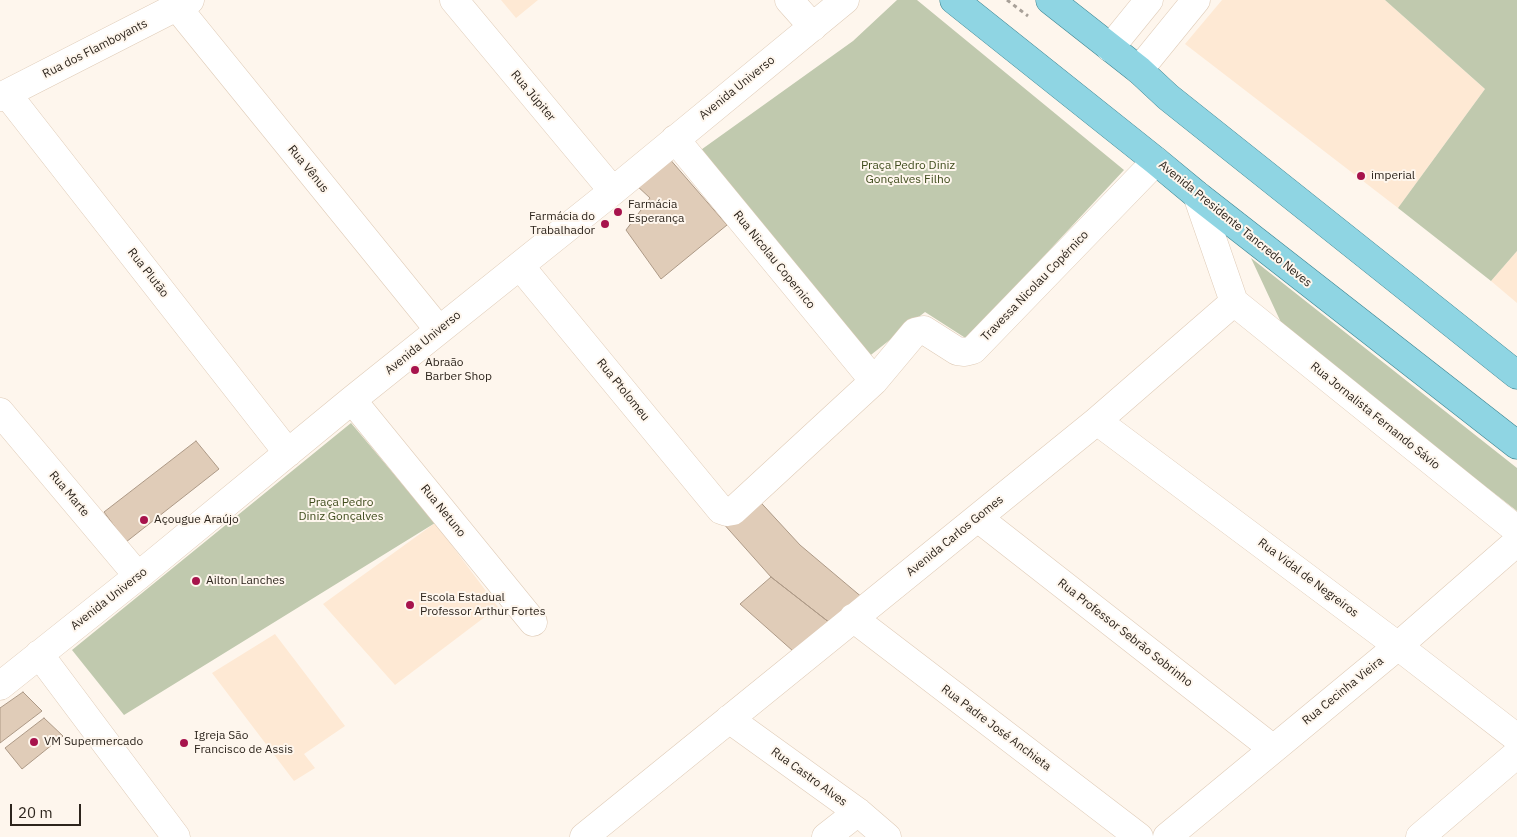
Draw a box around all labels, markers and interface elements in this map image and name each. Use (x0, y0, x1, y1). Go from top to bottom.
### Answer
street label: Rua dos Flamboyants (40, 16, 150, 82)
street label: Avenida Universo (696, 53, 778, 123)
street label: Rua Júpiter (508, 68, 558, 124)
street label: Rua Vênus (285, 142, 331, 196)
street label: Avenida Presidente Tancredo Neves (1156, 158, 1314, 290)
park label: Praça Pedro Diniz Gonçalves Filho (861, 159, 955, 187)
place label: imperial (1371, 169, 1415, 183)
marker: imperial (1355, 170, 1367, 182)
place label: Farmácia Esperança (628, 198, 684, 226)
marker: Farmácia Esperança (612, 206, 624, 218)
street label: Rua Nicolau Copernico (730, 208, 818, 312)
place label: Farmácia do Trabalhador (529, 210, 595, 238)
marker: Farmácia do Trabalhador (599, 218, 611, 230)
street label: Travessa Nicolau Copérnico (978, 228, 1092, 344)
street label: Rua Plutão (124, 246, 172, 300)
street label: Avenida Universo (382, 308, 464, 378)
place label: Abraão Barber Shop (425, 356, 492, 384)
street label: Rua Ptolomeu (594, 356, 652, 424)
street label: Rua Jornalista Fernando Sávio (1307, 359, 1443, 473)
marker: Abraão Barber Shop (409, 364, 421, 376)
street label: Rua Marte (46, 468, 92, 520)
street label: Rua Netuno (417, 482, 469, 540)
street label: Avenida Carlos Gomes (904, 492, 1006, 580)
park label: Praça Pedro Diniz Gonçalves (299, 496, 383, 524)
place label: Açougue Araújo (154, 513, 239, 527)
marker: Açougue Araújo (138, 514, 150, 526)
street label: Rua Vidal de Negreiros (1255, 535, 1361, 621)
street label: Avenida Universo (68, 565, 150, 633)
place label: Ailton Lanches (206, 574, 285, 588)
marker: Ailton Lanches (190, 575, 202, 587)
street label: Rua Professor Sebrão Sobrinho (1055, 576, 1195, 690)
place label: Escola Estadual Professor Arthur Fortes (420, 591, 546, 619)
marker: Escola Estadual Professor Arthur Fortes (404, 599, 416, 611)
street label: Rua Cecinha Vieira (1299, 654, 1387, 728)
street label: Rua Padre José Anchieta (938, 682, 1054, 774)
place label: Igreja São Francisco de Assis (194, 729, 293, 757)
place label: VM Supermercado (44, 735, 143, 749)
marker: VM Supermercado (28, 736, 40, 748)
marker: Igreja São Francisco de Assis (178, 737, 190, 749)
street label: Rua Castro Alves (768, 745, 850, 809)
scale bar (12, 794, 84, 826)
text: 20 m (18, 803, 53, 822)

